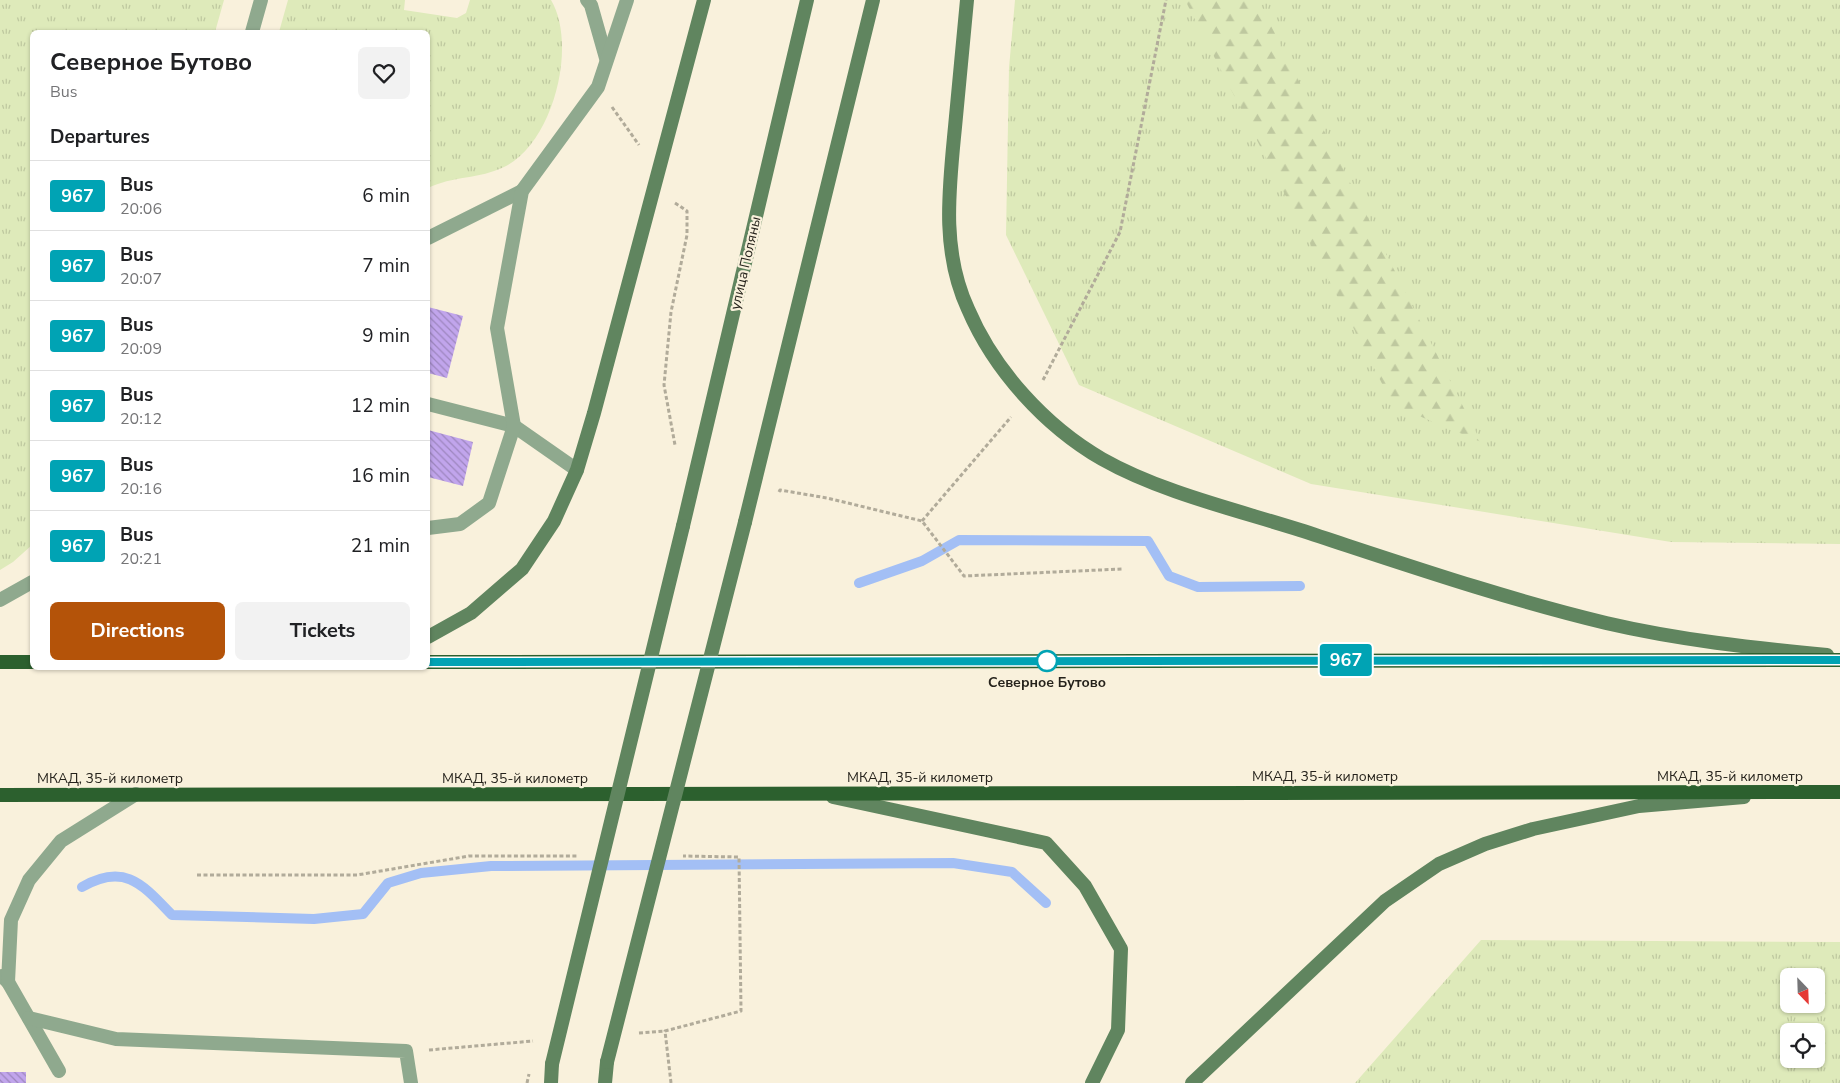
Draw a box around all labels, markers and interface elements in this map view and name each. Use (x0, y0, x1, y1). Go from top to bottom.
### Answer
text: Северное Бутово (50, 46, 252, 78)
button: heart (358, 47, 410, 99)
text: Bus (50, 81, 78, 103)
text: Departures (50, 124, 150, 150)
text: Bus (120, 172, 153, 198)
text: 6 min (362, 183, 410, 209)
text: 967 (61, 184, 94, 208)
text: 20:06 (120, 198, 162, 220)
street label: улица Поляны (726, 215, 765, 312)
text: Bus (120, 242, 153, 268)
text: 7 min (362, 253, 410, 279)
text: 967 (61, 254, 94, 278)
text: 20:07 (120, 268, 162, 290)
text: Bus (120, 312, 153, 338)
text: 9 min (362, 323, 410, 349)
text: 967 (61, 324, 94, 348)
text: 20:09 (120, 338, 162, 360)
text: Bus (120, 382, 153, 408)
text: 12 min (351, 393, 410, 419)
text: 967 (61, 394, 94, 418)
text: 20:12 (120, 408, 162, 430)
text: Bus (120, 452, 153, 478)
text: 16 min (351, 463, 410, 489)
text: 967 (61, 464, 94, 488)
text: 20:16 (120, 478, 162, 500)
text: Bus (120, 522, 153, 548)
text: 21 min (351, 533, 410, 559)
text: 967 (61, 534, 94, 558)
text: 20:21 (120, 548, 162, 570)
button: Directions (50, 602, 225, 660)
button: Tickets (235, 602, 410, 660)
line badge: 967 (1317, 644, 1375, 676)
text: 967 (1330, 648, 1362, 672)
marker: Северное Бутово (1036, 650, 1058, 672)
place label: Северное Бутово (988, 673, 1106, 692)
street label: МКАД, 35-й километр (1252, 767, 1398, 786)
street label: МКАД, 35-й километр (1657, 767, 1803, 786)
street label: МКАД, 35-й километр (847, 768, 993, 787)
street label: МКАД, 35-й километр (37, 769, 183, 788)
street label: МКАД, 35-й километр (442, 769, 588, 788)
north arrow (1780, 968, 1825, 1012)
map controls (1780, 968, 1825, 1068)
button: locate (1780, 1023, 1825, 1068)

